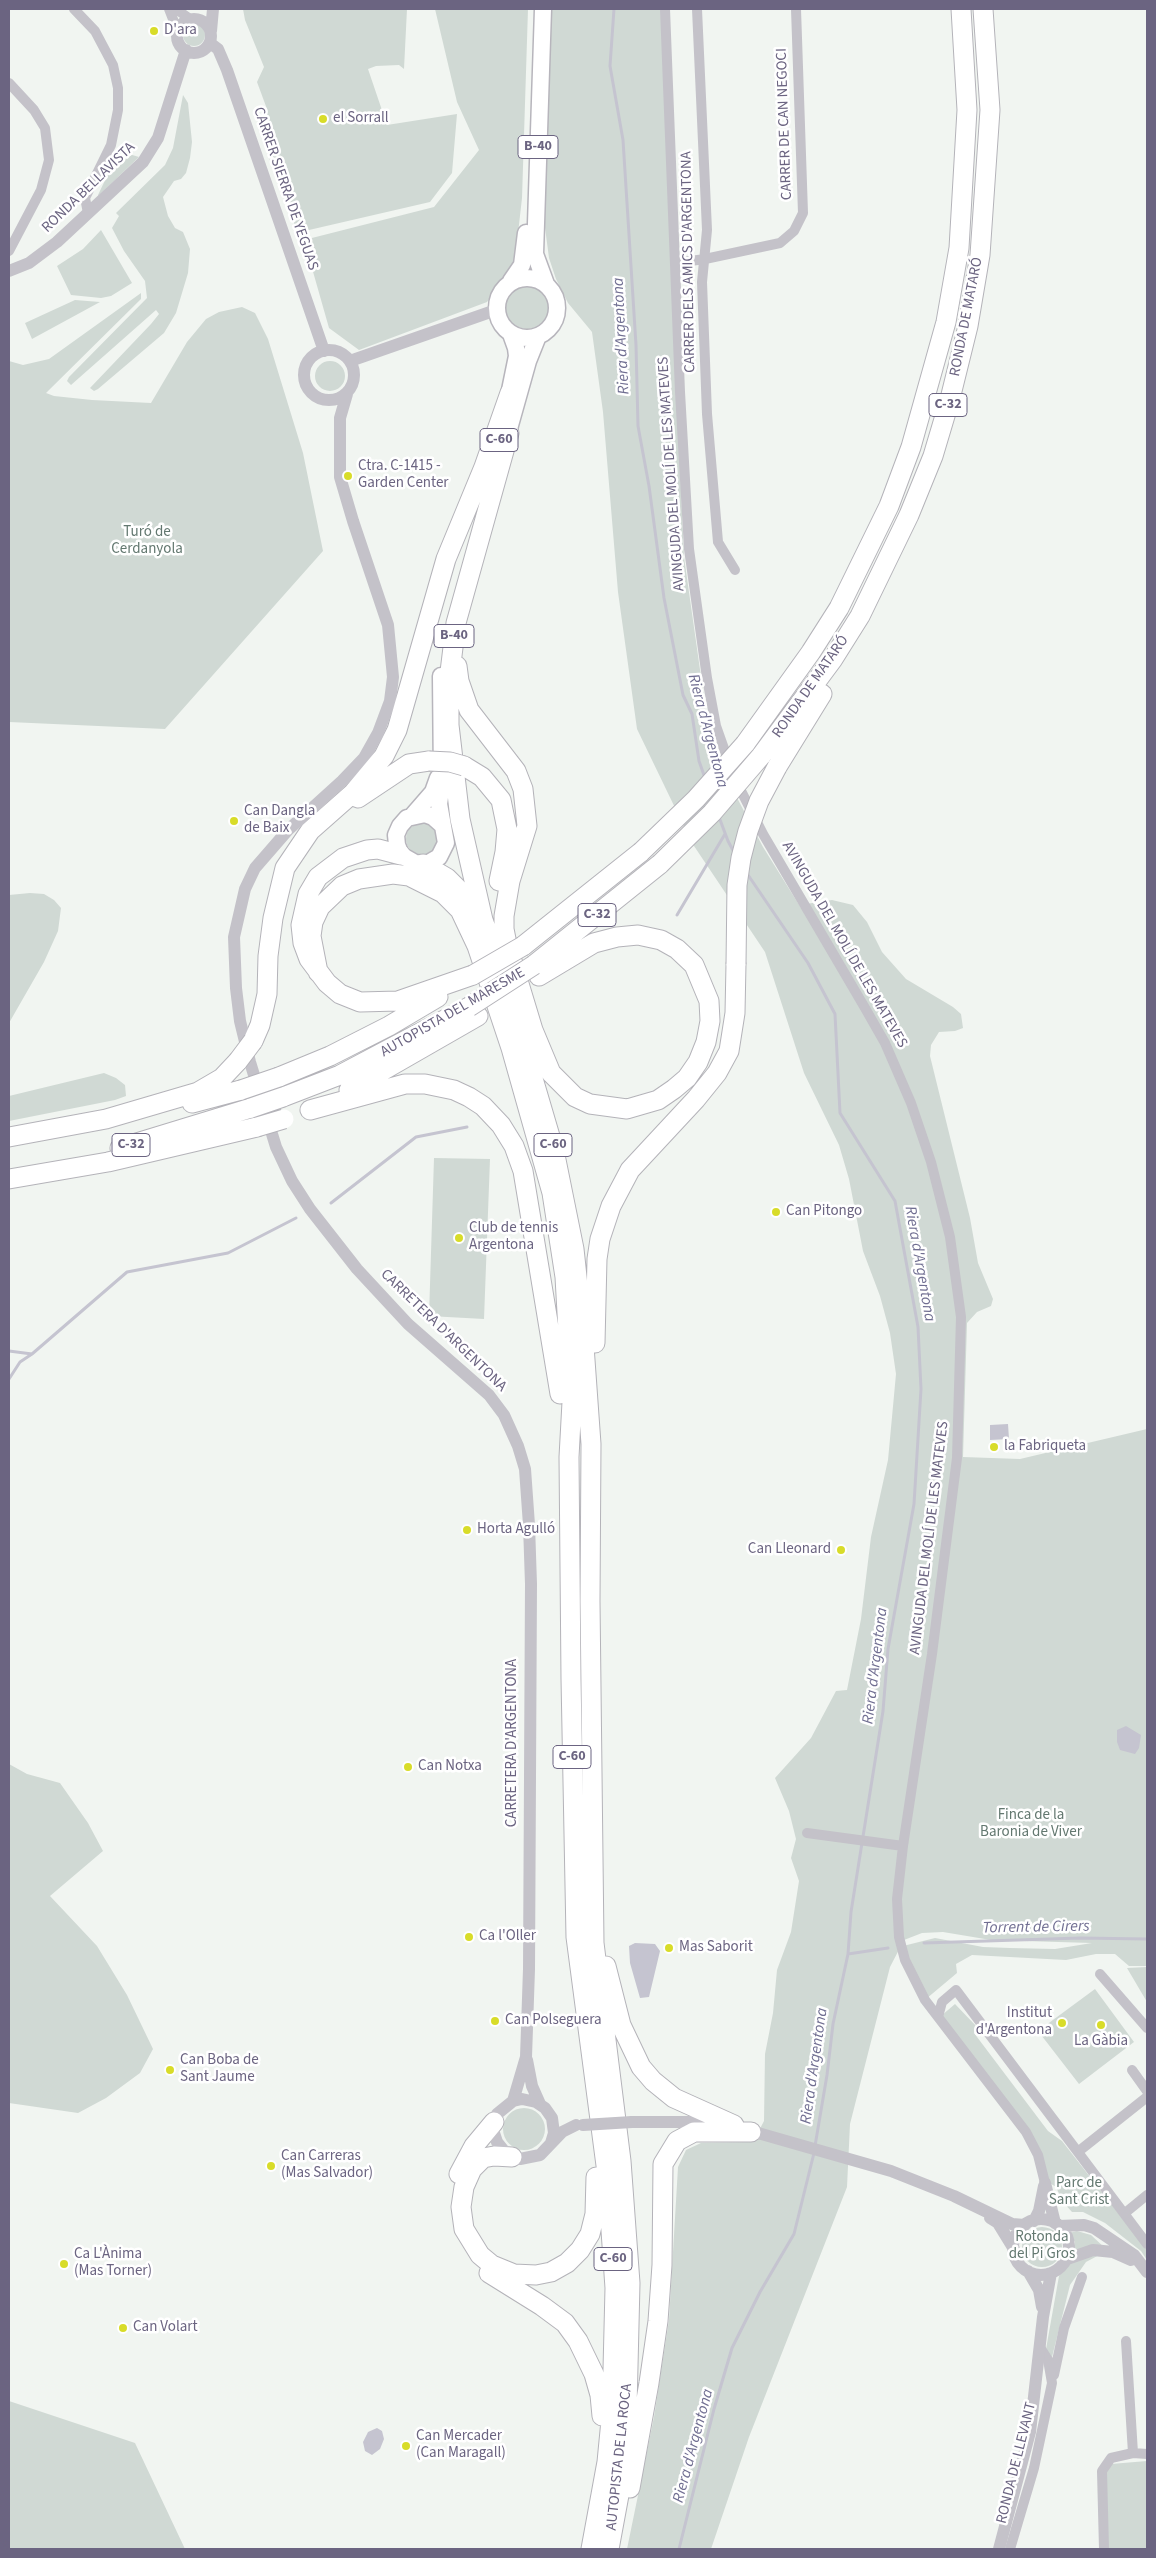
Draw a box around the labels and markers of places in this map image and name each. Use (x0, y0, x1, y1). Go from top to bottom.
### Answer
place label: D'ara (164, 22, 197, 40)
marker: D'ara (148, 25, 160, 37)
place label: el Sorrall (333, 110, 389, 128)
marker: el Sorrall (317, 113, 329, 125)
place label: Ctra. C-1415 - Garden Center (358, 458, 449, 493)
marker: Ctra. C-1415 - Garden Center (342, 470, 354, 482)
place label: Can Dangla de Baix (244, 803, 315, 838)
marker: Can Dangla de Baix (228, 815, 240, 827)
place label: Can Pitongo (786, 1203, 862, 1221)
marker: Can Pitongo (770, 1206, 782, 1218)
place label: Club de tennis Argentona (469, 1220, 558, 1255)
marker: Club de tennis Argentona (453, 1232, 465, 1244)
place label: la Fabriqueta (1004, 1438, 1086, 1456)
marker: la Fabriqueta (988, 1441, 1000, 1453)
place label: Horta Agulló (477, 1521, 555, 1539)
marker: Horta Agulló (461, 1524, 473, 1536)
place label: Can Lleonard (748, 1541, 831, 1559)
marker: Can Lleonard (835, 1544, 847, 1556)
place label: Can Notxa (418, 1758, 482, 1776)
marker: Can Notxa (402, 1761, 414, 1773)
place label: Ca l'Oller (479, 1928, 536, 1946)
marker: Ca l'Oller (463, 1931, 475, 1943)
place label: Mas Saborit (679, 1939, 753, 1957)
marker: Mas Saborit (663, 1942, 675, 1954)
place label: Institut d'Argentona (976, 2005, 1052, 2040)
place label: Can Polseguera (505, 2012, 602, 2030)
marker: Can Polseguera (489, 2015, 501, 2027)
marker: Institut d'Argentona (1056, 2017, 1068, 2029)
marker: La Gàbia (1095, 2019, 1107, 2031)
place label: La Gàbia (1074, 2033, 1128, 2051)
place label: Can Boba de Sant Jaume (180, 2052, 259, 2087)
marker: Can Boba de Sant Jaume (164, 2064, 176, 2076)
place label: Can Carreras (Mas Salvador) (281, 2148, 373, 2183)
marker: Can Carreras (Mas Salvador) (265, 2160, 277, 2172)
place label: Ca L'Ànima (Mas Torner) (74, 2246, 152, 2281)
marker: Ca L'Ànima (Mas Torner) (58, 2258, 70, 2270)
place label: Can Volart (133, 2319, 198, 2337)
marker: Can Volart (117, 2322, 129, 2334)
place label: Can Mercader (Can Maragall) (416, 2428, 506, 2463)
marker: Can Mercader (Can Maragall) (400, 2440, 412, 2452)

